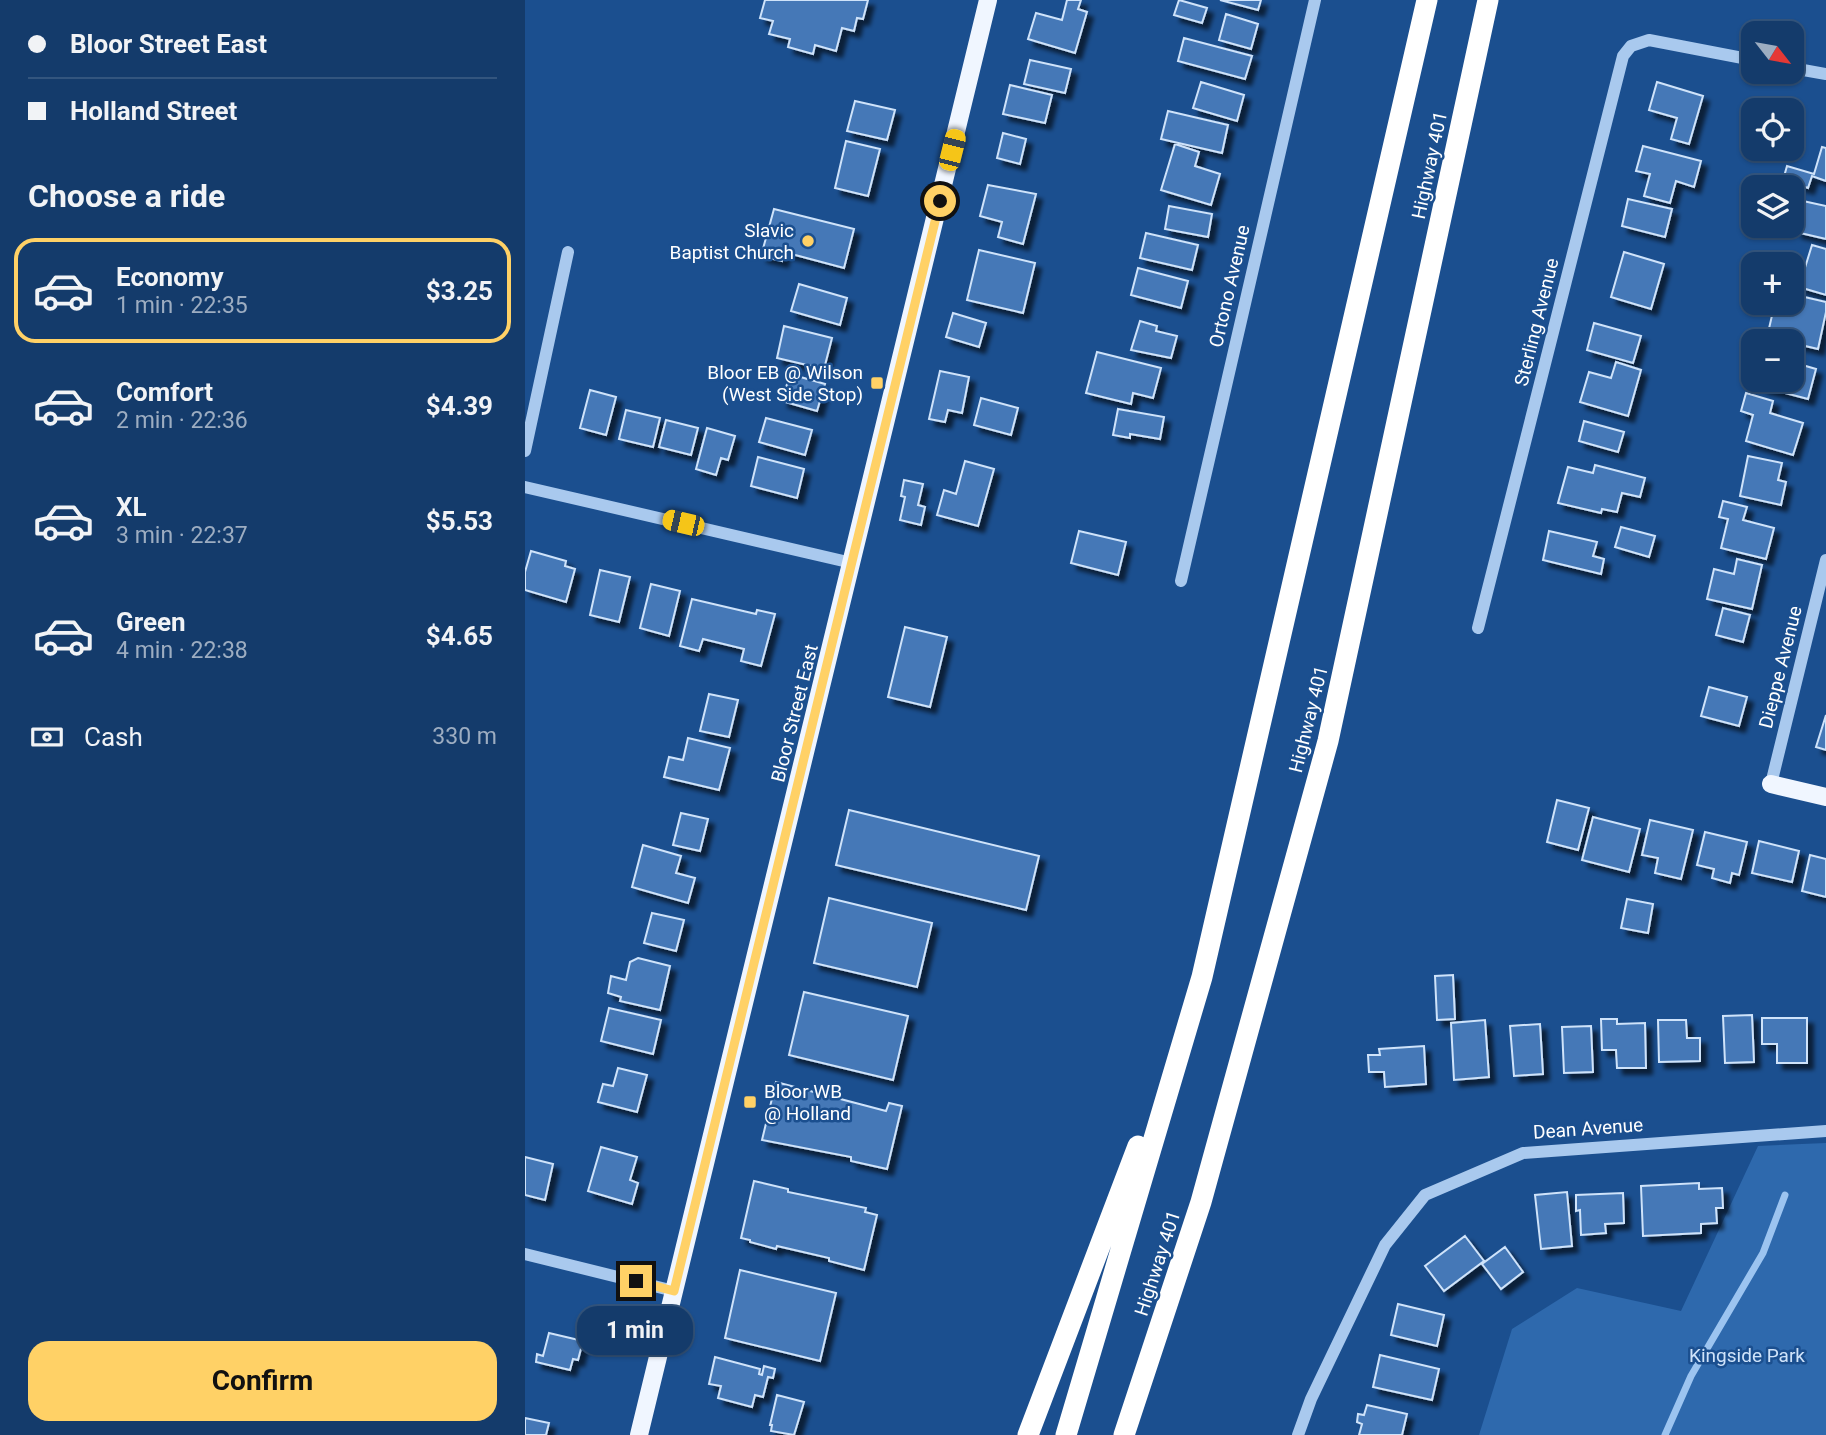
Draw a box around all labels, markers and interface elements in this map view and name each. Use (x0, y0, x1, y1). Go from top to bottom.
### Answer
north arrow (1741, 21, 1804, 84)
map controls (1741, 21, 1804, 392)
text: Bloor Street East (70, 29, 267, 59)
text: Holland Street (70, 96, 237, 126)
button: locate (1741, 98, 1804, 161)
street label: Highway 401 (1407, 109, 1452, 221)
car (937, 127, 968, 173)
button: layers (1741, 175, 1804, 238)
text: Choose a ride (28, 177, 225, 215)
route start (924, 185, 956, 217)
place label: Slavic Baptist Church (670, 219, 794, 264)
street label: Ortono Avenue (1204, 223, 1255, 350)
marker: Slavic Baptist Church (800, 233, 816, 249)
button: + (1741, 252, 1804, 315)
street label: Sterling Avenue (1509, 256, 1564, 389)
icon: car (32, 259, 95, 322)
text: Economy (116, 262, 223, 292)
text: $3.25 (426, 276, 493, 306)
text: 1 min · 22:35 (116, 292, 248, 319)
button: − (1741, 329, 1804, 392)
place label: Bloor EB @ Wilson (West Side Stop) (707, 361, 863, 406)
icon: car (32, 374, 95, 437)
marker: Bloor EB @ Wilson (West Side Stop) (869, 375, 885, 391)
text: Comfort (116, 377, 213, 407)
text: $4.39 (426, 391, 493, 421)
text: 2 min · 22:36 (116, 407, 248, 434)
icon: car (32, 489, 95, 552)
text: XL (116, 492, 147, 522)
text: $5.53 (426, 506, 493, 536)
car (661, 508, 706, 538)
text: 3 min · 22:37 (116, 522, 248, 549)
street label: Dieppe Avenue (1754, 603, 1807, 731)
icon: car (32, 604, 95, 667)
text: Green (116, 607, 186, 637)
text: $4.65 (426, 621, 493, 651)
text: 4 min · 22:38 (116, 637, 248, 664)
street label: Bloor Street East (766, 642, 823, 784)
street label: Highway 401 (1284, 663, 1333, 775)
icon: cash (28, 718, 66, 756)
text: Cash (84, 722, 143, 752)
text: 330 m (432, 723, 497, 750)
place label: Bloor WB @ Holland (764, 1080, 851, 1125)
marker: Bloor WB @ Holland (742, 1094, 758, 1110)
street label: Dean Avenue (1532, 1113, 1644, 1144)
street label: Highway 401 (1130, 1208, 1185, 1319)
route end (620, 1265, 652, 1297)
callout: 1 min (578, 1306, 694, 1354)
text: 1 min (606, 1317, 664, 1344)
button: Confirm (28, 1341, 497, 1421)
park label: Kingside Park (1689, 1344, 1805, 1367)

